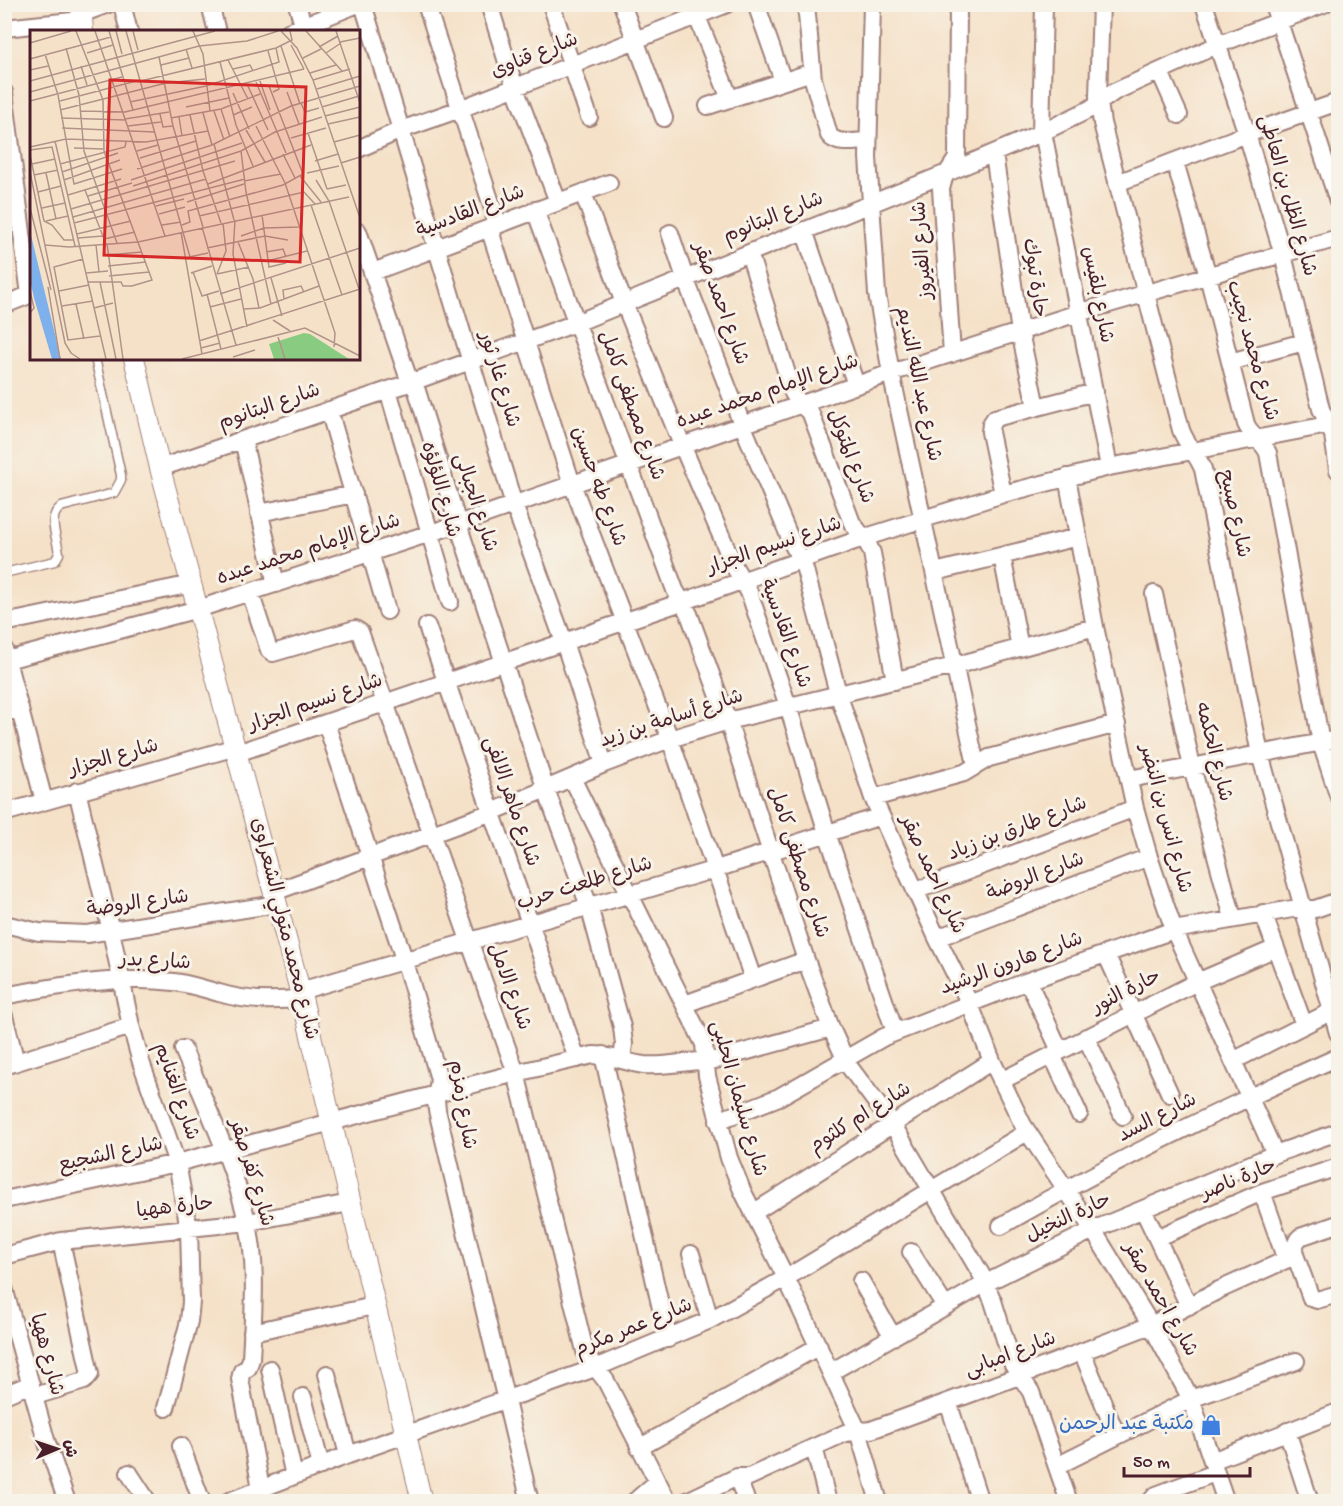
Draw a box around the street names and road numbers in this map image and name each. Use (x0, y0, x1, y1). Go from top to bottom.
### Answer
street label: شارع قناوى (488, 28, 582, 85)
street label: شارع الظل بن العاطى (1252, 112, 1321, 279)
street label: شارع القادسية (413, 181, 529, 244)
street label: شارع البتانوم (720, 188, 827, 249)
street label: شارع الفيروز (908, 200, 939, 302)
street label: شارع احمد صقر (685, 237, 753, 368)
street label: حارة تبوك (1016, 237, 1051, 319)
street label: شارع بلقيس (1075, 245, 1118, 345)
street label: شارع محمد نجيب (1220, 278, 1283, 424)
street label: شارع عبد الله النديم (888, 304, 946, 464)
street label: شارع غار ثور (472, 327, 524, 431)
street label: شارع مصطفى كامل (592, 328, 669, 484)
street label: شارع الإمام محمد عبده (673, 350, 862, 435)
street label: شارع البتانوم (216, 379, 324, 436)
street label: شارع المتوكل (821, 406, 878, 507)
street label: شارع طه حسين (565, 423, 630, 550)
street label: شارع اللؤلؤه (414, 439, 465, 541)
street label: شارع الجبالى (447, 450, 502, 555)
street label: شارع صبيح (1212, 468, 1255, 560)
street label: شارع الإمام محمد عبده (214, 510, 404, 592)
street label: شارع نسيم الجزار (702, 512, 845, 581)
street label: شارع القادسية (754, 576, 815, 692)
street label: شارع نسيم الجزار (243, 669, 386, 738)
street label: شارع أسامة بن زيد (596, 683, 747, 754)
street label: شارع الحكمه (1188, 699, 1236, 804)
street label: شارع الجزار (64, 734, 162, 783)
street label: شارع ماهر الالفى (477, 734, 544, 870)
street label: شارع انس بن النضر (1133, 740, 1196, 896)
street label: شارع مصطفى كامل (762, 784, 833, 942)
street label: شارع طارق بن زياد (945, 792, 1091, 867)
street label: شارع احمد صقر (893, 810, 970, 938)
street label: شارع محمد متولي الشعراوى (241, 815, 323, 1043)
street label: شارع الروضة (984, 848, 1088, 907)
street label: شارع طلعت حرب (514, 852, 656, 917)
street label: شارع الروضة (85, 885, 190, 924)
street label: شارع هارون الرشيد (937, 928, 1087, 1002)
street label: شارع الامل (482, 940, 535, 1034)
street label: شارع بدر (117, 949, 191, 976)
street label: حارة النور (1086, 965, 1165, 1021)
street label: شارع سليمان الحلبى (704, 1018, 771, 1180)
street label: شارع الغنايم (148, 1040, 203, 1144)
street label: شارع زمزم (443, 1059, 480, 1151)
street label: شارع ام كلثوم (805, 1078, 917, 1160)
street label: شارع السد (1114, 1089, 1201, 1149)
street label: شارع كفر صقر (222, 1114, 278, 1230)
street label: شارع الشجيع (56, 1133, 165, 1178)
street label: حارة ناصر (1196, 1155, 1280, 1207)
street label: حارة النخيل (1022, 1188, 1115, 1249)
street label: حارة ههيا (135, 1193, 215, 1224)
street label: شارع احمد صقر (1116, 1236, 1202, 1362)
street label: شارع عمر مكرم (571, 1294, 697, 1364)
street label: شارع ههيا (23, 1311, 68, 1398)
street label: شارع امبابى (962, 1327, 1060, 1384)

